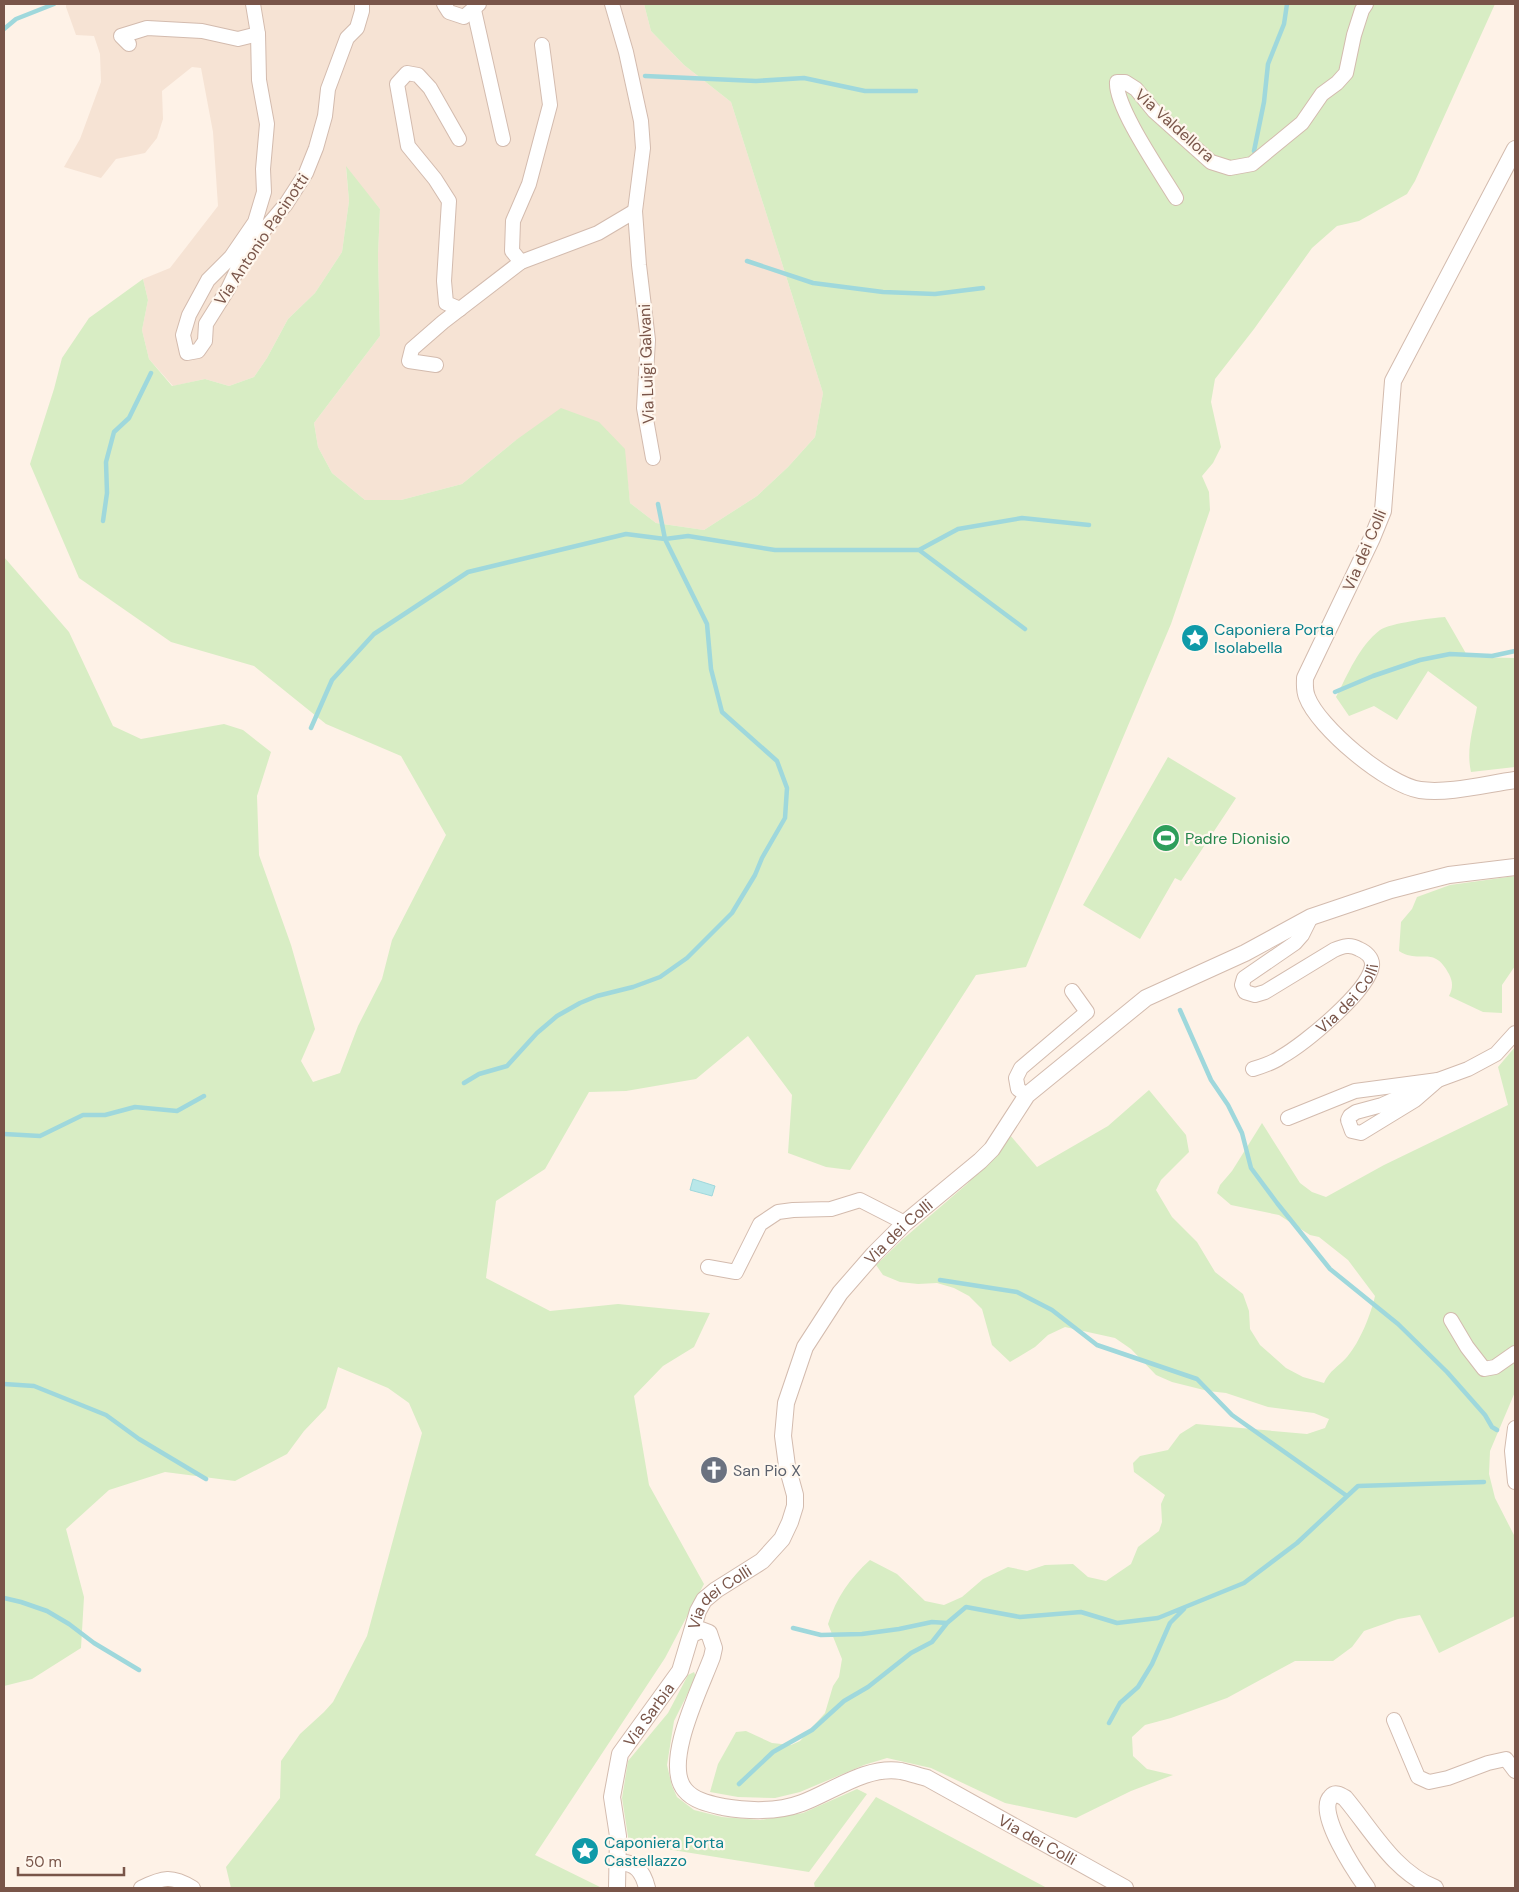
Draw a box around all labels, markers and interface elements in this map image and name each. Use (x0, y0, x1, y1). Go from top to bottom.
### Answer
street label: Via Valdellora (1130, 84, 1219, 167)
street label: Via Antonio Pacinotti (209, 169, 313, 309)
street label: Via Luigi Galvani (634, 304, 659, 424)
street label: Via dei Colli (1338, 506, 1391, 594)
place label: Caponiera Porta Isolabella (1214, 619, 1334, 658)
place icon: Caponiera Porta Isolabella (1180, 623, 1210, 653)
sports icon: Padre Dionisio (1151, 823, 1181, 853)
place label: Padre Dionisio (1185, 828, 1290, 849)
street label: Via dei Colli (1312, 963, 1383, 1038)
street label: Via dei Colli (860, 1194, 937, 1269)
church icon: San Pio X (699, 1455, 729, 1485)
place label: San Pio X (733, 1460, 801, 1481)
street label: Via dei Colli (683, 1560, 756, 1632)
street label: Via Sarbia (619, 1679, 679, 1751)
street label: Via dei Colli (994, 1810, 1080, 1870)
place label: Caponiera Porta Castellazzo (604, 1832, 724, 1871)
place icon: Caponiera Porta Castellazzo (570, 1836, 600, 1866)
scale bar (18, 1844, 124, 1876)
text: 50 m (25, 1852, 62, 1872)

